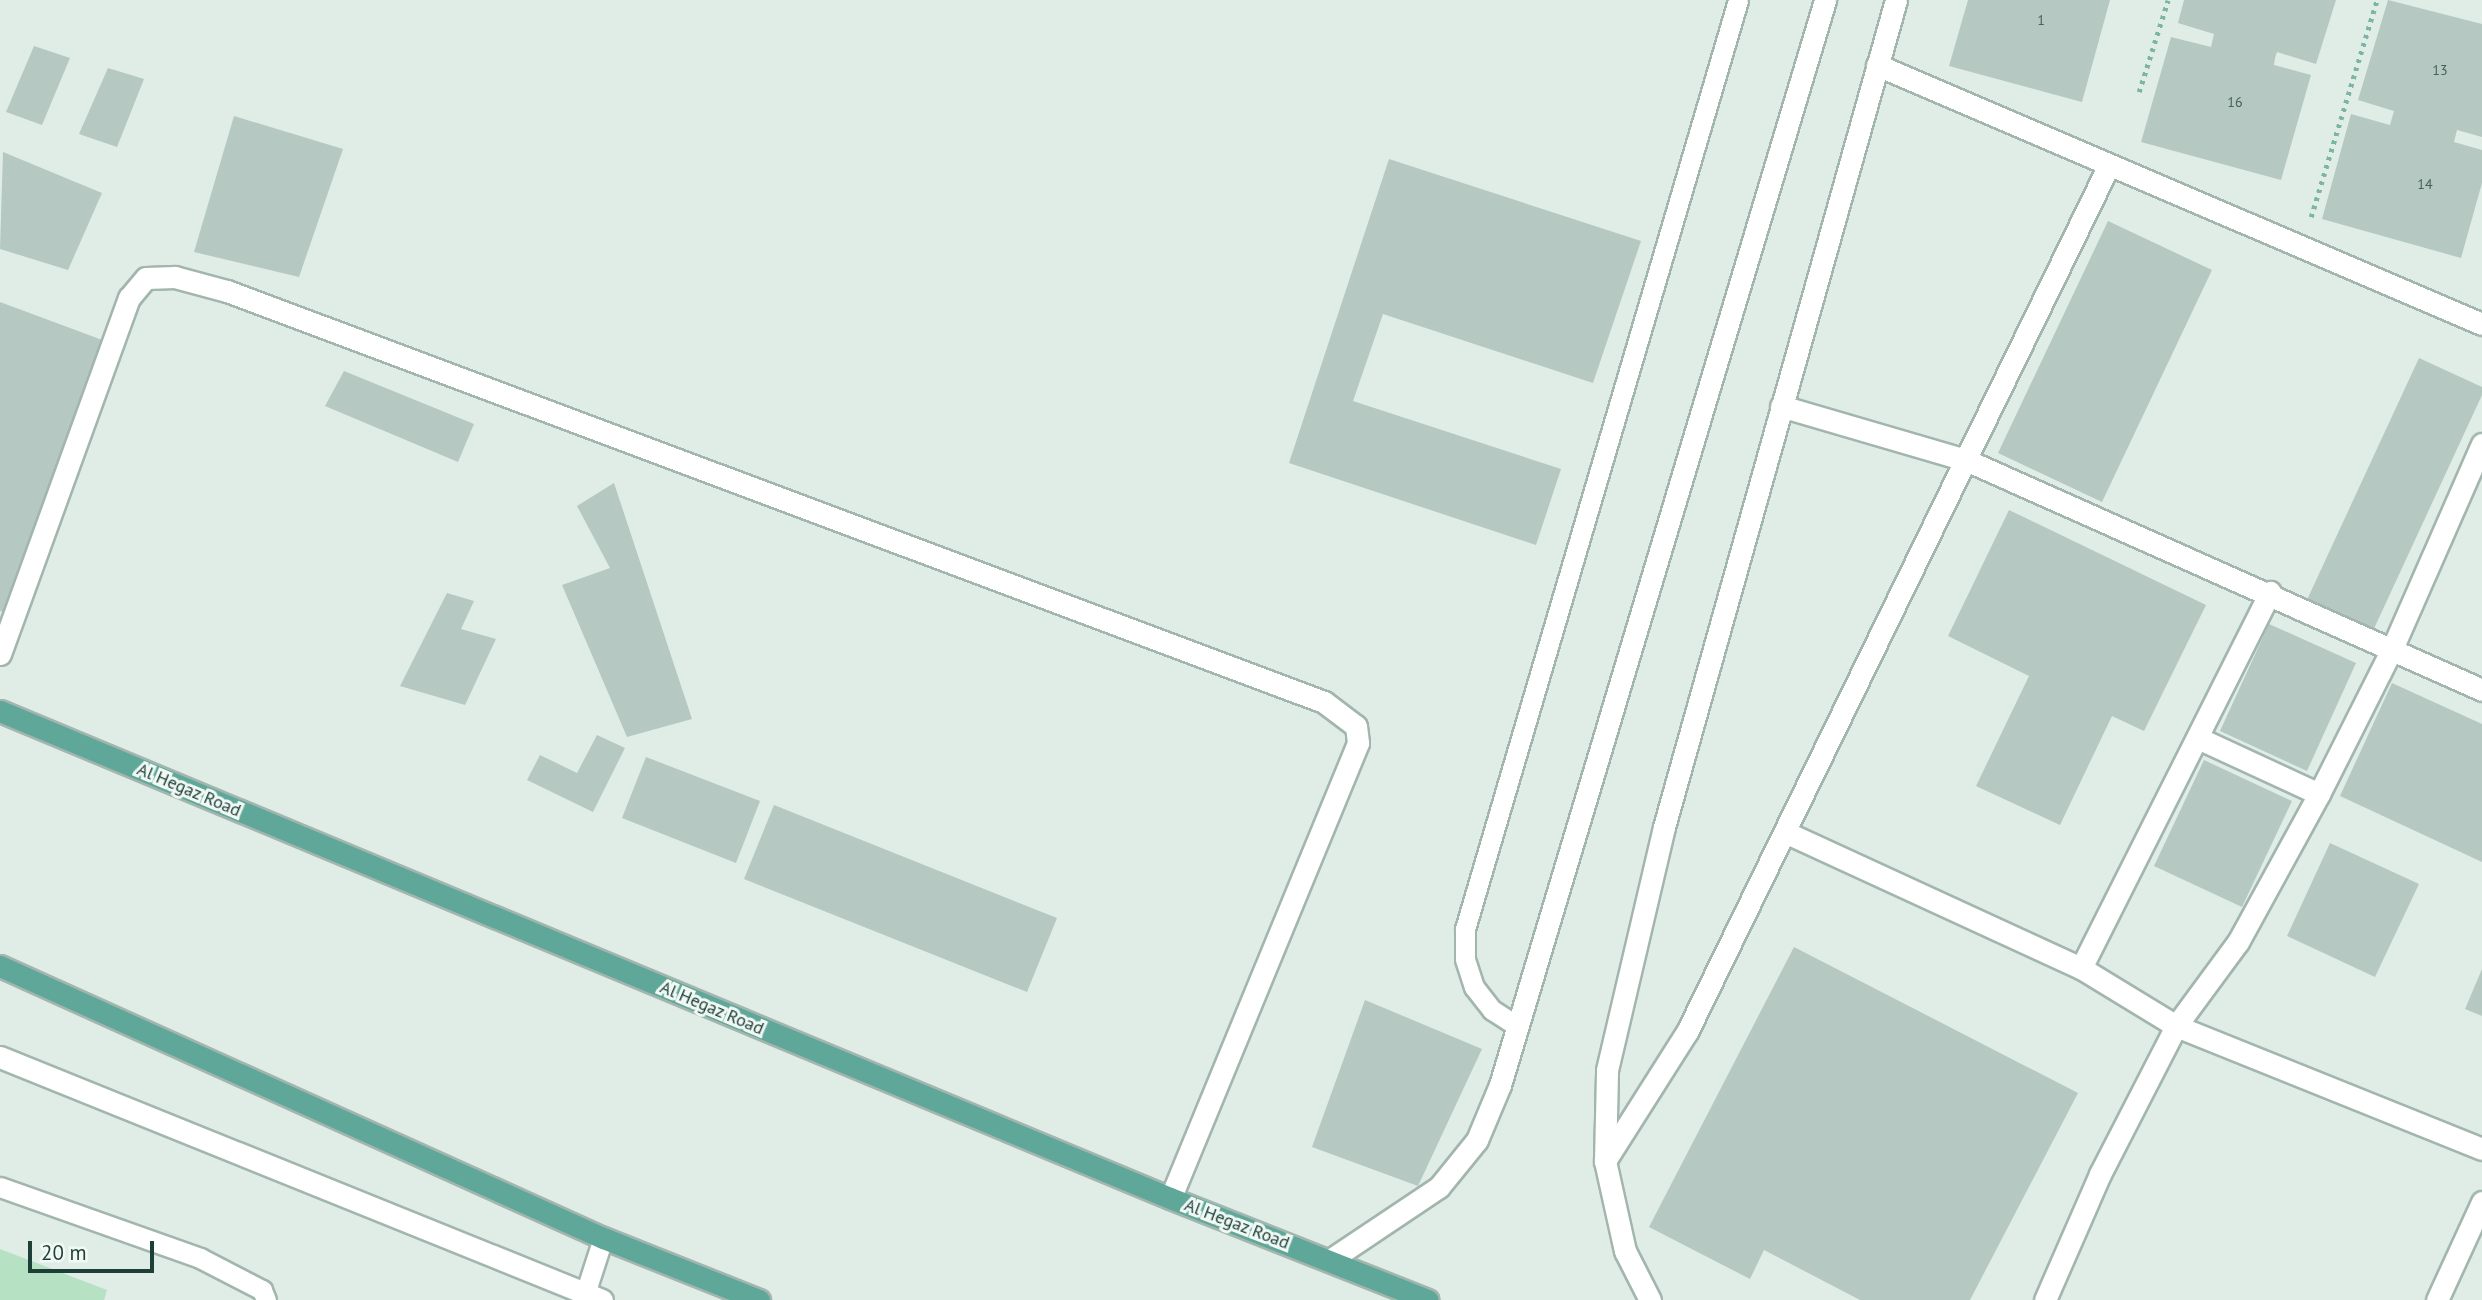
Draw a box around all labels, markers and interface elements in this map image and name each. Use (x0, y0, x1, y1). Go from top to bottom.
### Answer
house number: 1 (2037, 12, 2045, 28)
house number: 13 (2432, 62, 2448, 78)
house number: 16 (2227, 94, 2243, 110)
house number: 14 (2417, 176, 2433, 192)
street label: Al Hegaz Road (134, 758, 244, 822)
street label: Al Hegaz Road (657, 976, 767, 1040)
street label: Al Hegaz Road (1181, 1194, 1293, 1254)
scale bar (32, 1226, 158, 1270)
text: 20 m (41, 1239, 87, 1266)

